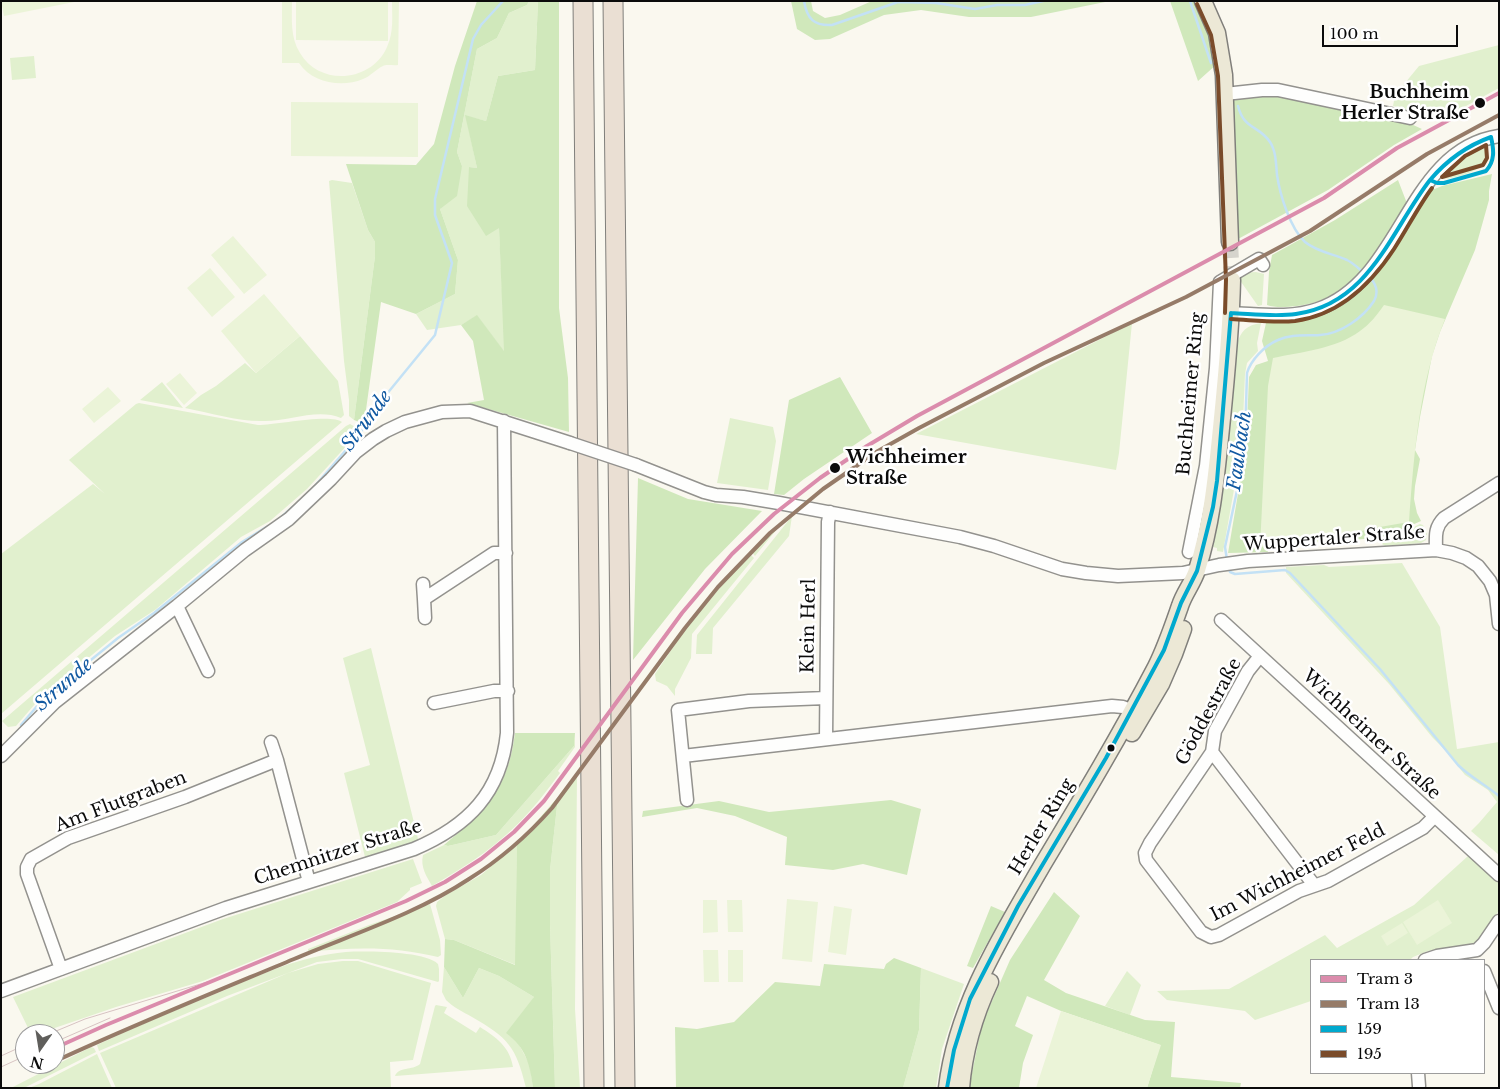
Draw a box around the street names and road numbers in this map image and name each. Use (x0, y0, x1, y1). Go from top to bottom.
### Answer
street label: Buchheimer Ring (1173, 312, 1209, 476)
street label: Wuppertaler Straße (1242, 522, 1426, 556)
street label: Klein Herl (797, 578, 821, 674)
street label: Göddestraße (1172, 655, 1246, 769)
street label: Wichheimer Straße (1297, 665, 1445, 805)
street label: Am Flutgraben (52, 767, 190, 837)
street label: Herler Ring (1005, 775, 1079, 879)
street label: Chemnitzer Straße (251, 816, 425, 890)
street label: Im Wichheimer Feld (1207, 820, 1389, 926)

